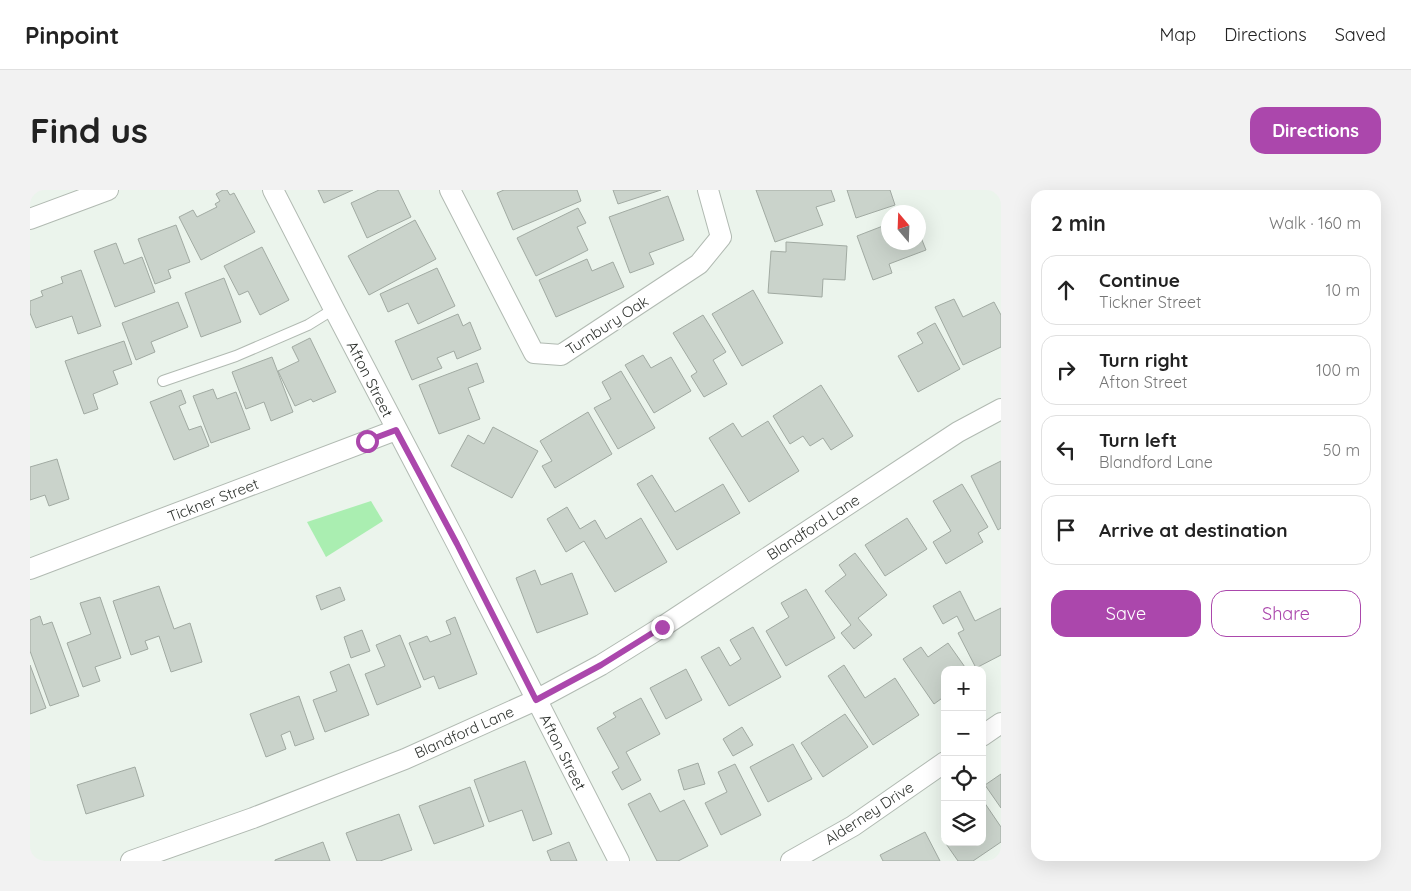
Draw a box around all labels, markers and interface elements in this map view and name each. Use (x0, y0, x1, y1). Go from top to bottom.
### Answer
text: Pinpoint (25, 20, 119, 50)
text: Map (1159, 23, 1196, 46)
text: Directions (1224, 23, 1307, 46)
text: Saved (1335, 23, 1386, 46)
button: Directions (1250, 107, 1381, 154)
text: Find us (30, 108, 148, 152)
north arrow (881, 205, 926, 250)
text: 2 min (1051, 210, 1106, 236)
text: Walk · 160 m (1269, 213, 1361, 233)
text: Continue (1099, 268, 1180, 292)
icon: ahead (1052, 276, 1080, 304)
text: 10 m (1326, 280, 1360, 300)
street label: Turnbury Oak (562, 291, 652, 359)
text: Tickner Street (1099, 292, 1201, 312)
street label: Afton Street (343, 338, 397, 420)
text: Turn right (1099, 348, 1188, 372)
icon: right (1052, 356, 1080, 384)
text: 100 m (1316, 360, 1360, 380)
text: Afton Street (1099, 372, 1188, 392)
text: Turn left (1099, 428, 1177, 452)
route start (356, 430, 379, 453)
icon: left (1052, 436, 1080, 464)
text: 50 m (1323, 440, 1360, 460)
text: Blandford Lane (1099, 452, 1213, 472)
street label: Tickner Street (165, 474, 261, 526)
street label: Blandford Lane (763, 490, 863, 564)
icon: arrive (1052, 516, 1080, 544)
text: Arrive at destination (1099, 518, 1288, 542)
button: Save (1051, 590, 1201, 637)
button: Share (1211, 590, 1361, 637)
route end (651, 616, 674, 639)
map controls (941, 666, 986, 846)
button: + (941, 666, 986, 711)
street label: Blandford Lane (411, 702, 517, 762)
street label: Afton Street (536, 711, 590, 793)
button: − (941, 711, 986, 756)
button: locate (941, 756, 986, 801)
street label: Alderney Drive (821, 777, 917, 849)
button: layers (941, 801, 986, 846)

